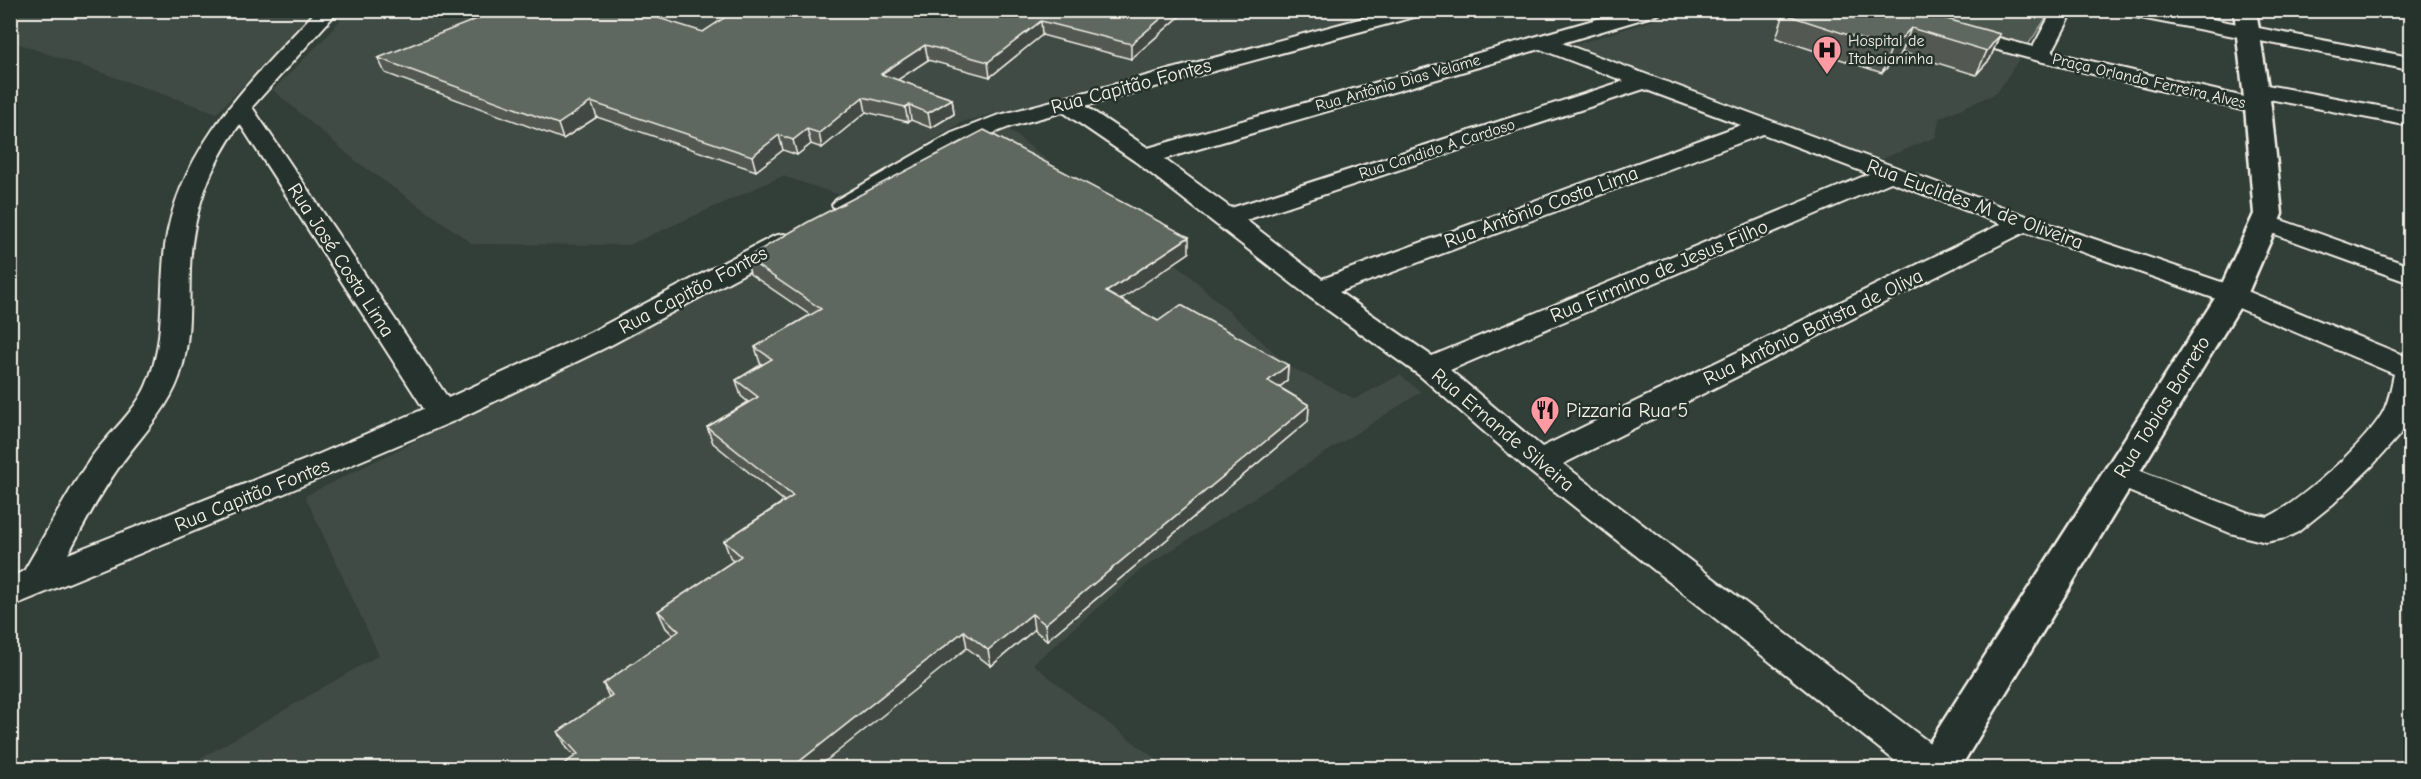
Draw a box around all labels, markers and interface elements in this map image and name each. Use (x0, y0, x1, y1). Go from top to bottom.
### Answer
place label: Hospital de Itabaianinha (1848, 32, 1934, 68)
hospital icon: Hospital de Itabaianinha (1811, 34, 1843, 76)
street label: Praça Orlando Ferreira Alves (2051, 50, 2248, 112)
street label: Rua Antônio Dias Velame (1313, 51, 1483, 115)
street label: Rua Capitão Fontes (1048, 54, 1214, 118)
street label: Rua Candido A Cardoso (1357, 115, 1517, 183)
street label: Rua Euclides M de Oliveira (1864, 154, 2086, 254)
street label: Rua Antônio Costa Lima (1441, 161, 1641, 253)
street label: Rua José Costa Lima (283, 179, 399, 341)
street label: Rua Firmino de Jesus Filho (1547, 215, 1771, 327)
street label: Rua Capitão Fontes (615, 241, 771, 339)
street label: Rua Antônio Batista de Oliva (1700, 264, 1926, 390)
street label: Rua Tobias Barreto (2109, 332, 2215, 482)
street label: Rua Ernande Silveira (1427, 364, 1579, 496)
restaurant icon: Pizzaria Rua 5 (1529, 394, 1561, 436)
place label: Pizzaria Rua 5 (1566, 399, 1688, 422)
street label: Rua Capitão Fontes (171, 453, 333, 537)

